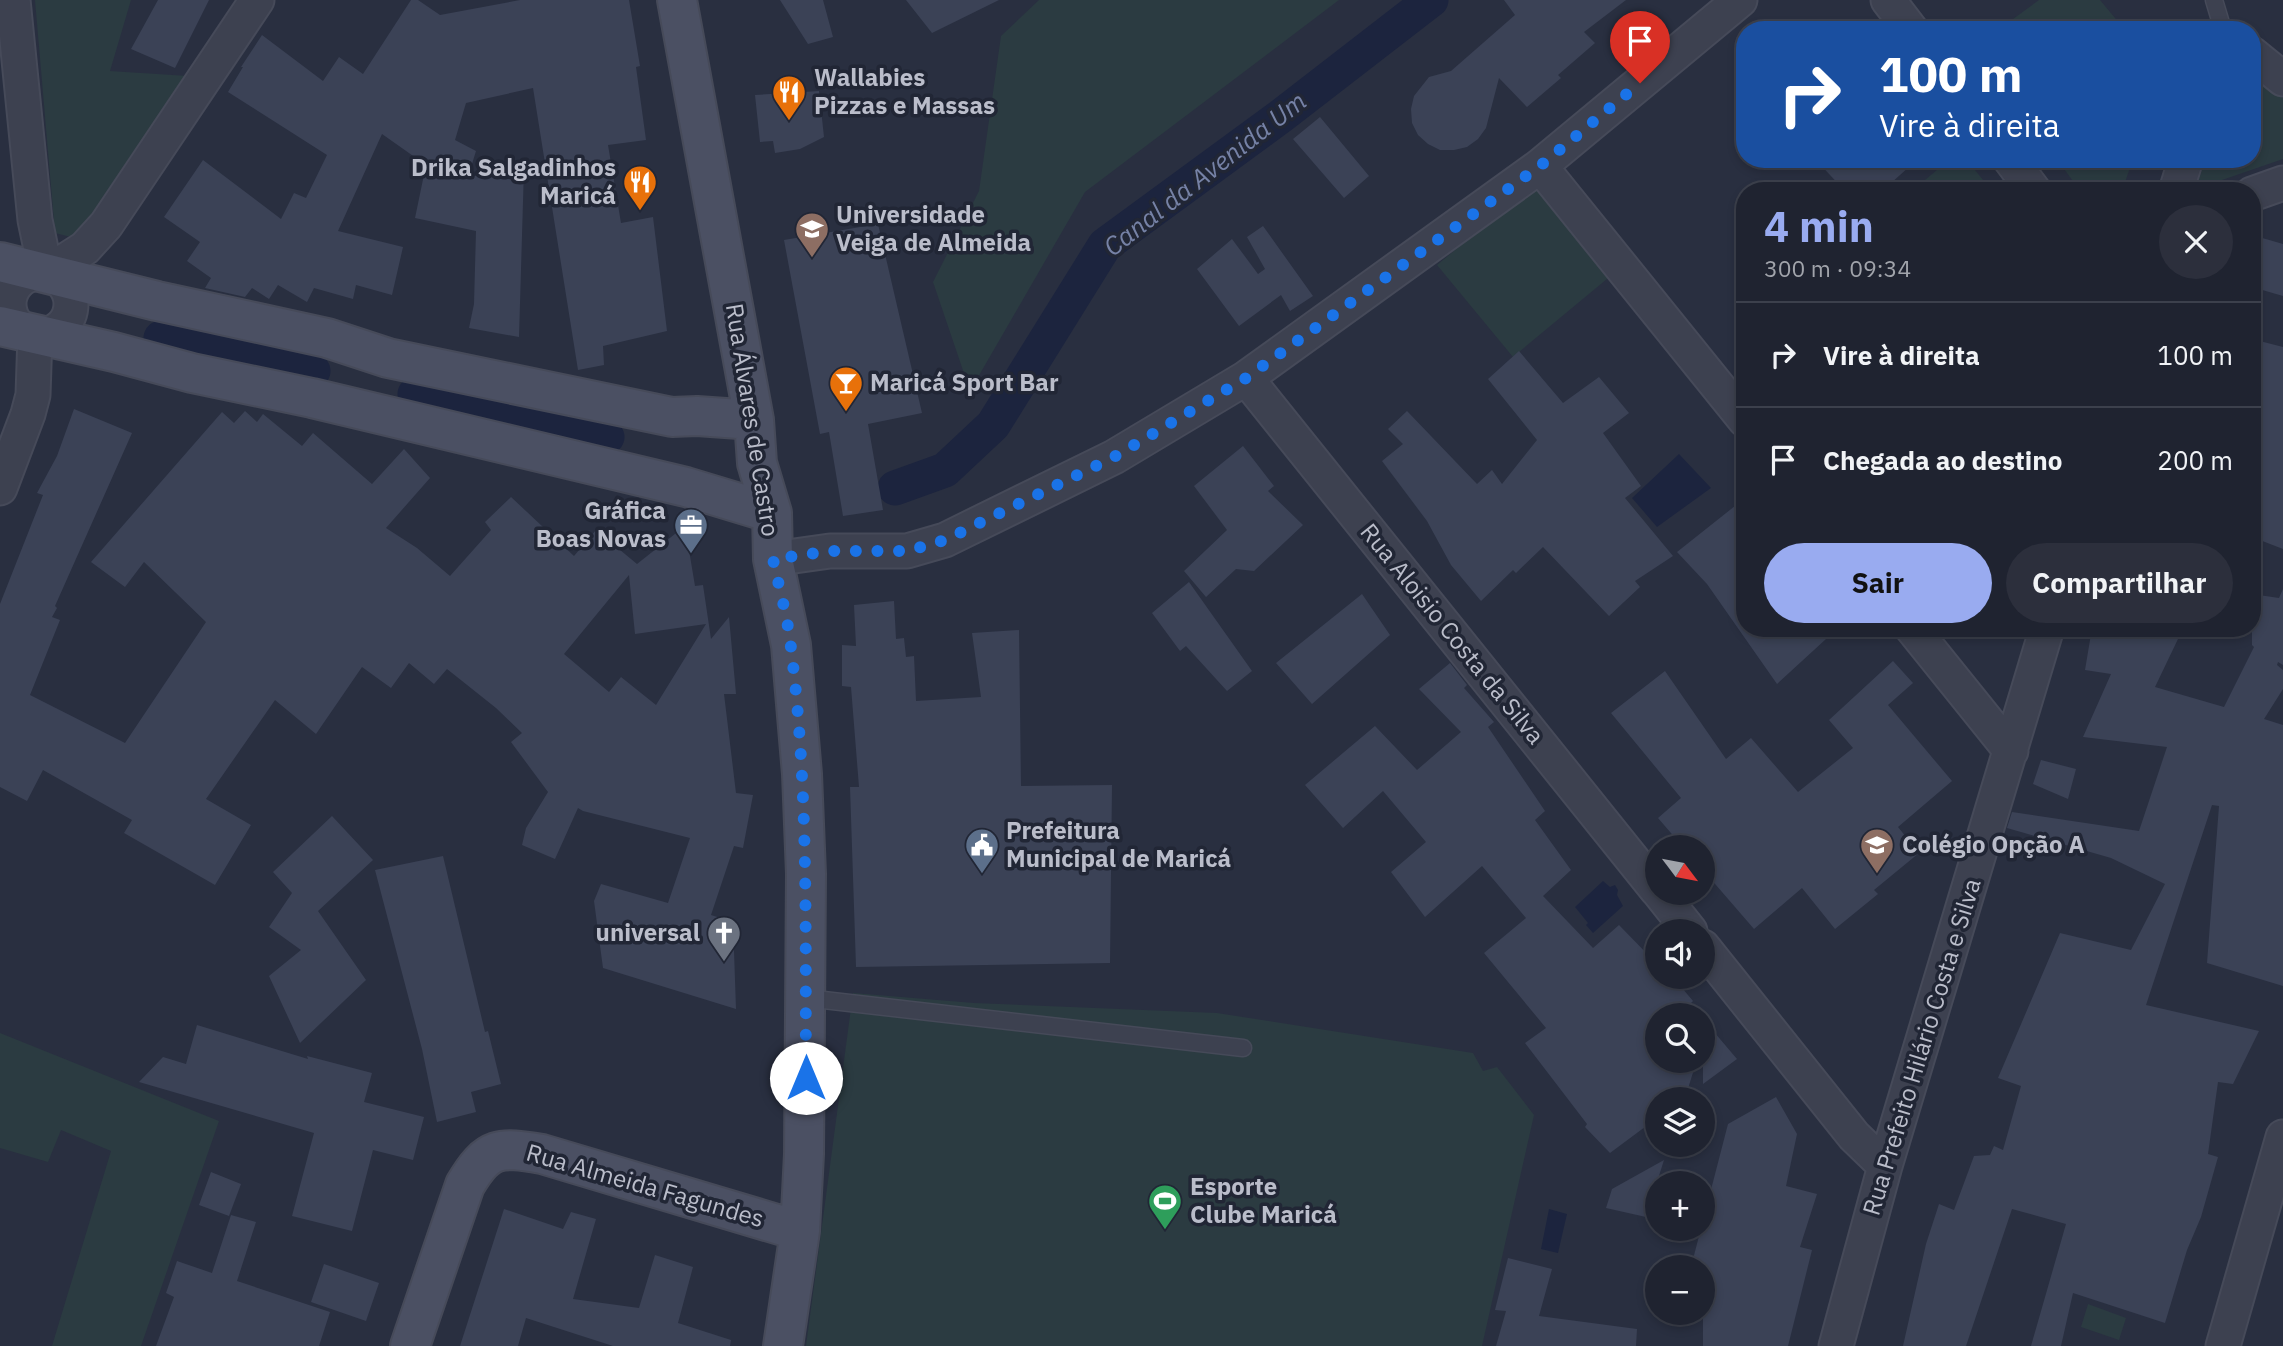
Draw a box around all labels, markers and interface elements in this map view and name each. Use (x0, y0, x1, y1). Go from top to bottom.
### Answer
pin (1610, 11, 1670, 83)
icon: arrive (1621, 22, 1659, 60)
text: 100 m (1879, 42, 2023, 105)
icon: right (1764, 49, 1855, 140)
place label: Wallabies Pizzas e Massas (814, 61, 995, 121)
restaurant icon: Wallabies Pizzas e Massas (770, 73, 808, 122)
water label: Canal da Avenida Um (1096, 83, 1313, 263)
text: Vire à direita (1879, 104, 2060, 146)
place label: Drika Salgadinhos Maricá (411, 151, 616, 211)
restaurant icon: Drika Salgadinhos Maricá (621, 163, 659, 212)
place label: Universidade Veiga de Almeida (836, 198, 1031, 258)
text: 4 min (1764, 199, 1874, 254)
button: close (2159, 205, 2233, 279)
school or university icon: Universidade Veiga de Almeida (793, 210, 831, 259)
text: 300 m · 09:34 (1764, 253, 1911, 283)
street label: Rua Álvares de Castro (719, 301, 787, 539)
icon: right (1764, 336, 1802, 374)
text: Vire à direita (1823, 338, 1980, 372)
text: 100 m (2157, 338, 2233, 372)
bar icon: Maricá Sport Bar (827, 364, 865, 413)
place label: Maricá Sport Bar (870, 366, 1059, 398)
icon: arrive (1764, 441, 1802, 479)
text: Chegada ao destino (1823, 443, 2062, 477)
text: 200 m (2157, 443, 2233, 477)
place label: Gráfica Boas Novas (536, 494, 666, 554)
office icon: Gráfica Boas Novas (672, 506, 710, 555)
street label: Rua Aloisio Costa da Silva (1354, 516, 1552, 751)
button: Sair (1764, 543, 1992, 623)
button: Compartilhar (2006, 543, 2233, 623)
place label: Prefeitura Municipal de Maricá (1006, 814, 1231, 874)
public building icon: Prefeitura Municipal de Maricá (963, 826, 1001, 875)
school or university icon: Colégio Opção A (1858, 826, 1896, 875)
place label: Colégio Opção A (1902, 828, 2085, 860)
north arrow (1645, 835, 1715, 905)
map controls (1645, 835, 1715, 1325)
street label: Rua Prefeito Hilário Costa e Silva (1855, 874, 1988, 1219)
church icon: universal (705, 914, 743, 963)
place label: universal (596, 916, 700, 948)
button: sound (1645, 919, 1715, 989)
button: search (1645, 1003, 1715, 1073)
position arrow (769, 1041, 843, 1115)
button: layers (1645, 1087, 1715, 1157)
street label: Rua Almeida Fagundes (523, 1136, 768, 1234)
place label: Esporte Clube Maricá (1190, 1170, 1337, 1230)
button: + (1645, 1171, 1715, 1241)
sports icon: Esporte Clube Maricá (1146, 1182, 1184, 1231)
button: − (1645, 1255, 1715, 1325)

